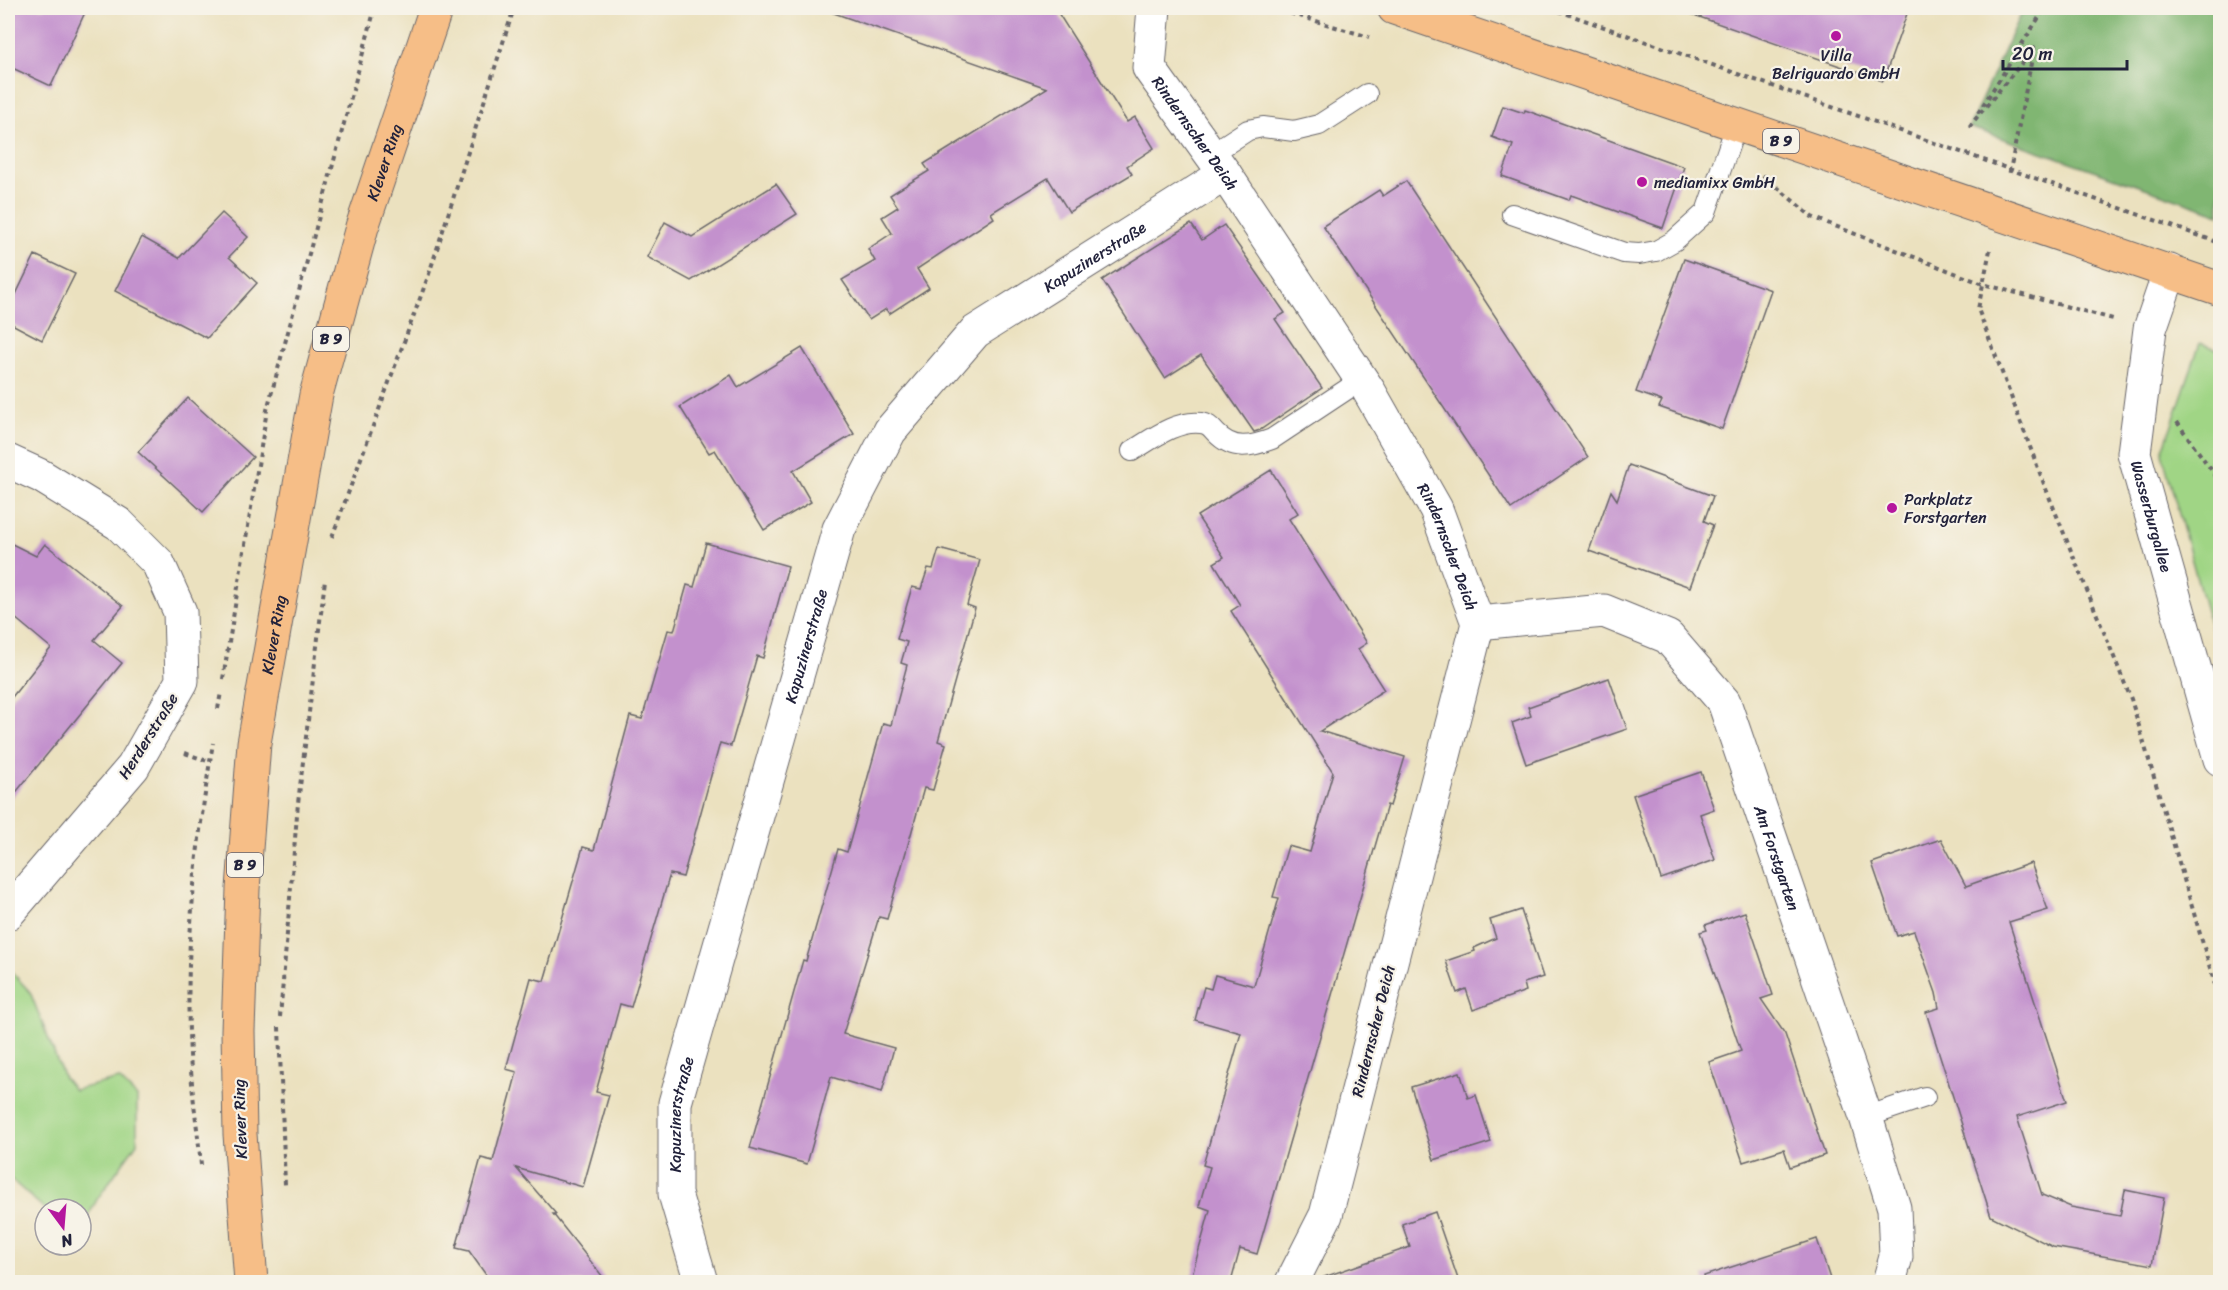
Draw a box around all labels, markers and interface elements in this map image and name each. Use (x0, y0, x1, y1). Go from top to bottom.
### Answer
marker: Villa Belriguardo GmbH (1829, 29, 1843, 43)
scale bar (2003, 33, 2128, 71)
text: 20 m (2012, 38, 2052, 70)
place label: Villa Belriguardo GmbH (1772, 41, 1901, 88)
street label: Rindernscher Deich (1144, 69, 1247, 196)
street label: Klever Ring (357, 120, 410, 205)
road number: B 9 (1763, 129, 1799, 153)
place label: mediamixx GmbH (1654, 168, 1776, 197)
marker: mediamixx GmbH (1635, 175, 1649, 189)
street label: Kapuzinerstraße (1037, 213, 1152, 300)
road number: B 9 (313, 327, 349, 351)
street label: Wasserburgallee (2122, 457, 2181, 576)
street label: Rindernscher Deich (1409, 477, 1487, 614)
place label: Parkplatz Forstgarten (1904, 485, 1987, 532)
marker: Parkplatz Forstgarten (1885, 501, 1899, 515)
street label: Kapuzinerstraße (775, 585, 836, 707)
street label: Klever Ring (252, 593, 295, 676)
street label: Herderstraße (110, 687, 186, 785)
street label: Am Forstgarten (1745, 800, 1809, 915)
road number: B 9 (227, 853, 263, 877)
street label: Rindernscher Deich (1343, 962, 1403, 1100)
street label: Kapuzinerstraße (661, 1053, 702, 1173)
street label: Klever Ring (224, 1079, 256, 1159)
north arrow (33, 1197, 93, 1257)
text: N (57, 1225, 77, 1257)

